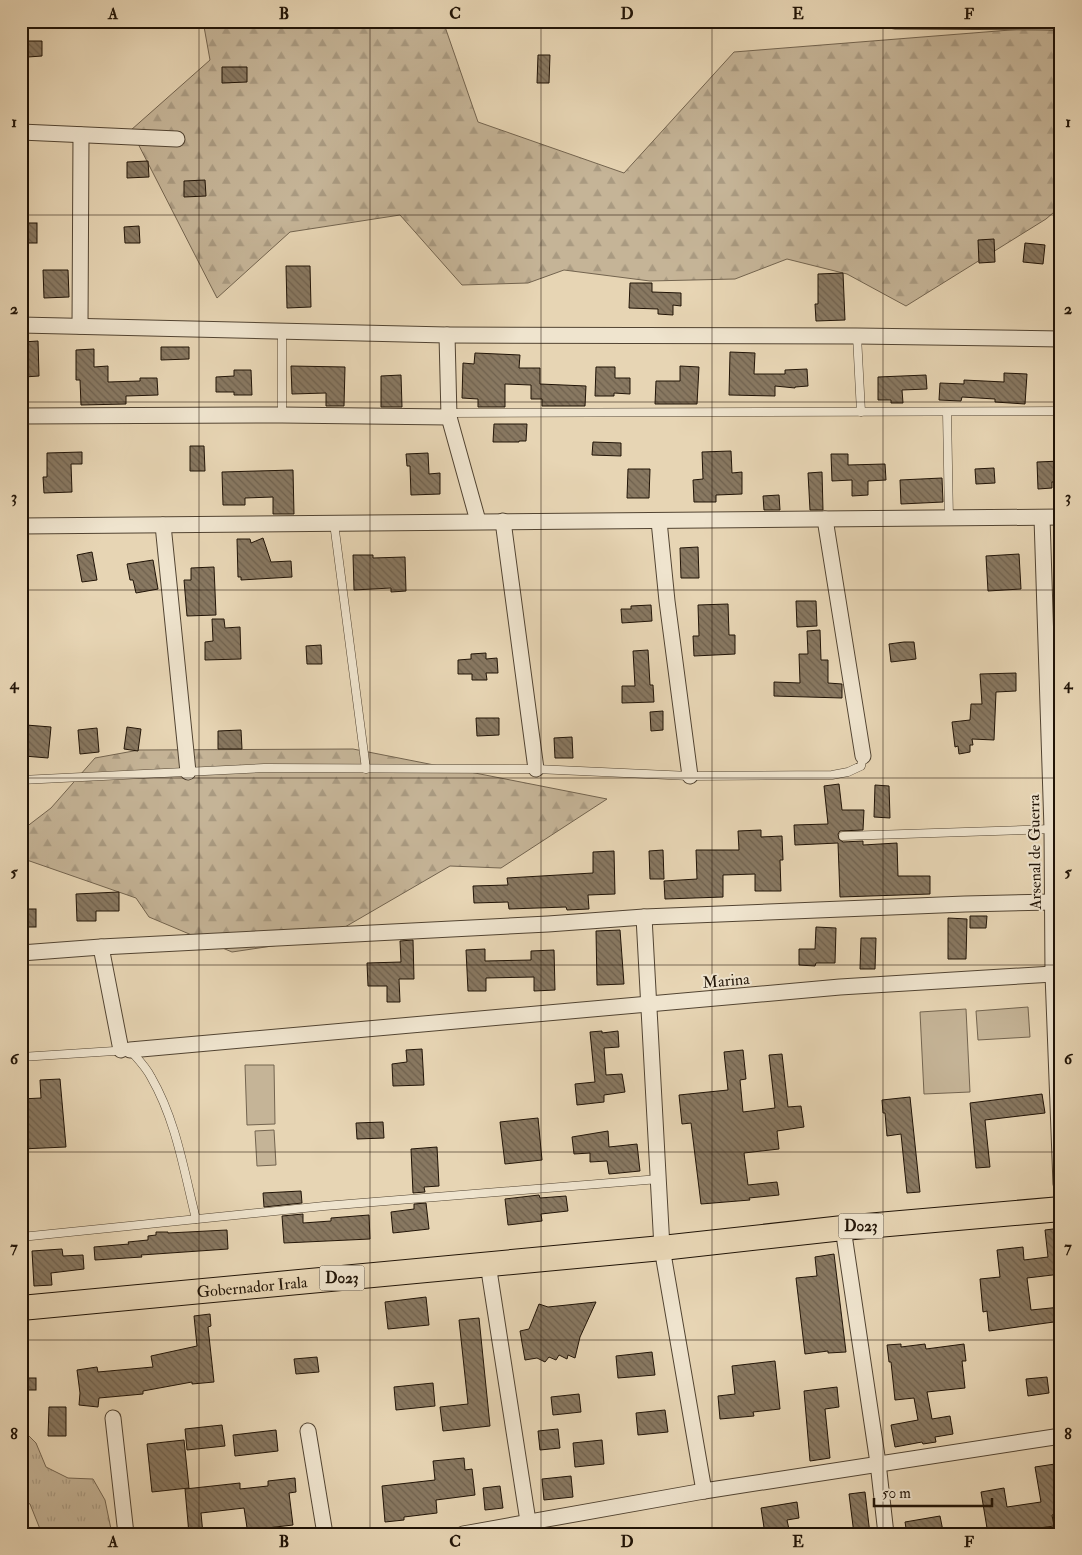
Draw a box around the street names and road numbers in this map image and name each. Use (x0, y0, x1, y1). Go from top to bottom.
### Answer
street label: Arsenal de Guerra (1024, 794, 1046, 911)
street label: Marina (702, 969, 751, 993)
road number: D023 (838, 1214, 884, 1238)
road number: D023 (320, 1266, 364, 1290)
street label: Gobernador Irala (196, 1272, 309, 1303)

